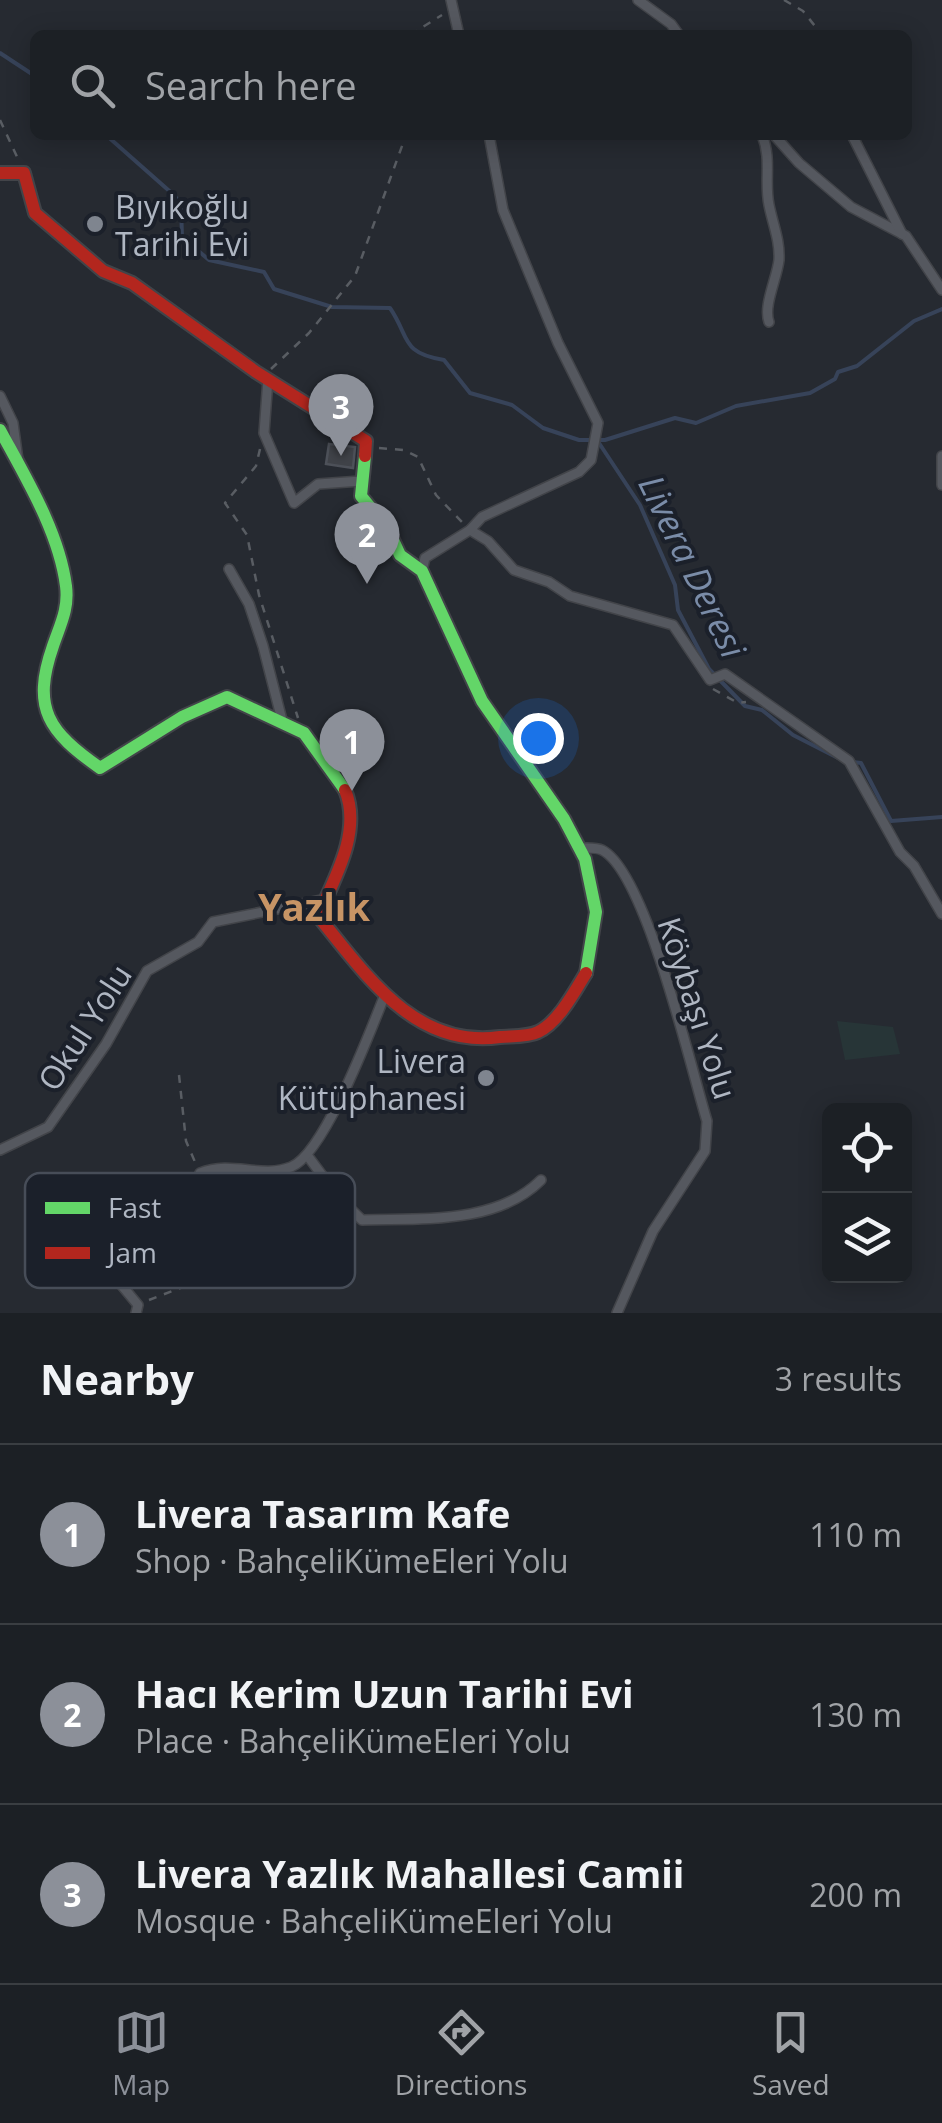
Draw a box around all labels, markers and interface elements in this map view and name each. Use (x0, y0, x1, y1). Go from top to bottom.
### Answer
search box (30, 30, 912, 140)
icon: search (65, 58, 120, 113)
text: Search here (145, 59, 357, 111)
place label: Bıyıkoğlu Tarihi Evi (115, 185, 249, 265)
marker: Bıyıkoğlu Tarihi Evi (84, 213, 106, 235)
pin: 3 (308, 374, 374, 456)
water label: Livera Deresi (629, 467, 758, 666)
pin: 2 (334, 502, 400, 584)
pin: 1 (320, 708, 384, 791)
your location (513, 713, 564, 764)
district label: Yazlık (258, 880, 370, 932)
street label: Köybaşı Yolu (648, 912, 748, 1104)
street label: Okul Yolu (27, 956, 141, 1098)
place label: Livera Kütüphanesi (278, 1039, 466, 1119)
marker: Livera Kütüphanesi (475, 1067, 497, 1089)
map controls (822, 1103, 912, 1283)
button: locate (822, 1103, 912, 1193)
legend (25, 1173, 355, 1288)
text: Fast (108, 1188, 161, 1226)
button: layers (822, 1193, 912, 1283)
text: Jam (105, 1233, 157, 1271)
text: Nearby (40, 1350, 194, 1407)
text: 3 results (775, 1357, 902, 1400)
text: Livera Tasarım Kafe (135, 1487, 510, 1539)
text: 1 (63, 1513, 82, 1556)
text: 110 m (809, 1513, 902, 1556)
text: Shop · BahçeliKümeEleri Yolu (135, 1539, 569, 1582)
text: Hacı Kerim Uzun Tarihi Evi (135, 1667, 634, 1719)
text: 2 (63, 1693, 82, 1736)
text: 130 m (809, 1693, 902, 1736)
text: Place · BahçeliKümeEleri Yolu (135, 1719, 571, 1762)
text: Livera Yazlık Mahallesi Camii (135, 1847, 684, 1899)
text: 3 (63, 1873, 82, 1916)
text: 200 m (809, 1873, 902, 1916)
text: Mosque · BahçeliKümeEleri Yolu (135, 1899, 613, 1942)
tab: Map (112, 2005, 170, 2103)
tab: Directions (395, 2005, 527, 2103)
tab: Saved (752, 2005, 830, 2103)

